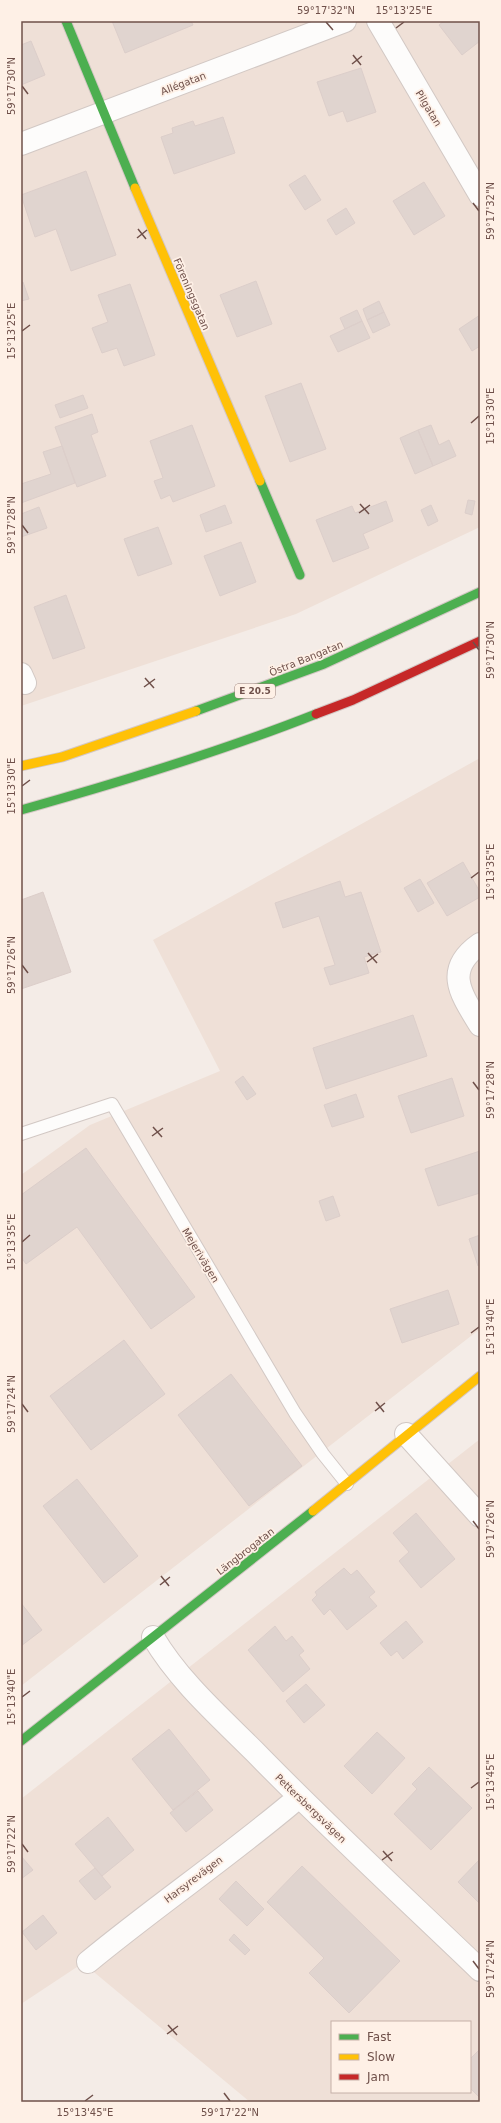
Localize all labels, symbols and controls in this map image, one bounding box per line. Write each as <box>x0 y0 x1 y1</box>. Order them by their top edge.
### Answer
text: 59°17'32"N <box>297 5 355 16</box>
text: 15°13'25"E <box>376 5 432 16</box>
text: 59°17'30"N <box>6 57 17 115</box>
street label: Allégatan <box>159 70 207 97</box>
street label: Pilgatan <box>413 88 444 128</box>
text: 59°17'32"N <box>485 182 496 240</box>
street label: Föreningsgatan <box>171 256 212 332</box>
text: 15°13'25"E <box>6 303 17 359</box>
text: 15°13'30"E <box>485 388 496 444</box>
text: 59°17'28"N <box>6 496 17 554</box>
text: 59°17'30"N <box>485 621 496 679</box>
street label: Östra Bangatan <box>267 638 345 678</box>
road number: E 20.5 <box>235 684 275 698</box>
text: 15°13'30"E <box>6 758 17 814</box>
text: 15°13'35"E <box>485 844 496 900</box>
text: 59°17'26"N <box>6 936 17 994</box>
text: 59°17'28"N <box>485 1061 496 1119</box>
text: 15°13'35"E <box>6 1214 17 1270</box>
street label: Mejerivägen <box>180 1226 221 1284</box>
text: 15°13'40"E <box>485 1299 496 1355</box>
text: 59°17'24"N <box>6 1375 17 1433</box>
text: 59°17'26"N <box>485 1500 496 1558</box>
street label: Längbrogatan <box>214 1526 276 1577</box>
text: 15°13'40"E <box>6 1669 17 1725</box>
text: 15°13'45"E <box>485 1754 496 1810</box>
street label: Pettersbergsvägen <box>273 1772 348 1845</box>
text: 59°17'22"N <box>6 1815 17 1873</box>
street label: Harsyrevägen <box>162 1854 224 1905</box>
text: 59°17'24"N <box>485 1940 496 1998</box>
legend <box>331 2021 471 2093</box>
text: Fast <box>367 2030 391 2044</box>
text: Slow <box>367 2050 395 2064</box>
text: Jam <box>366 2070 390 2084</box>
text: 15°13'45"E <box>57 2107 113 2118</box>
text: 59°17'22"N <box>201 2107 259 2118</box>

